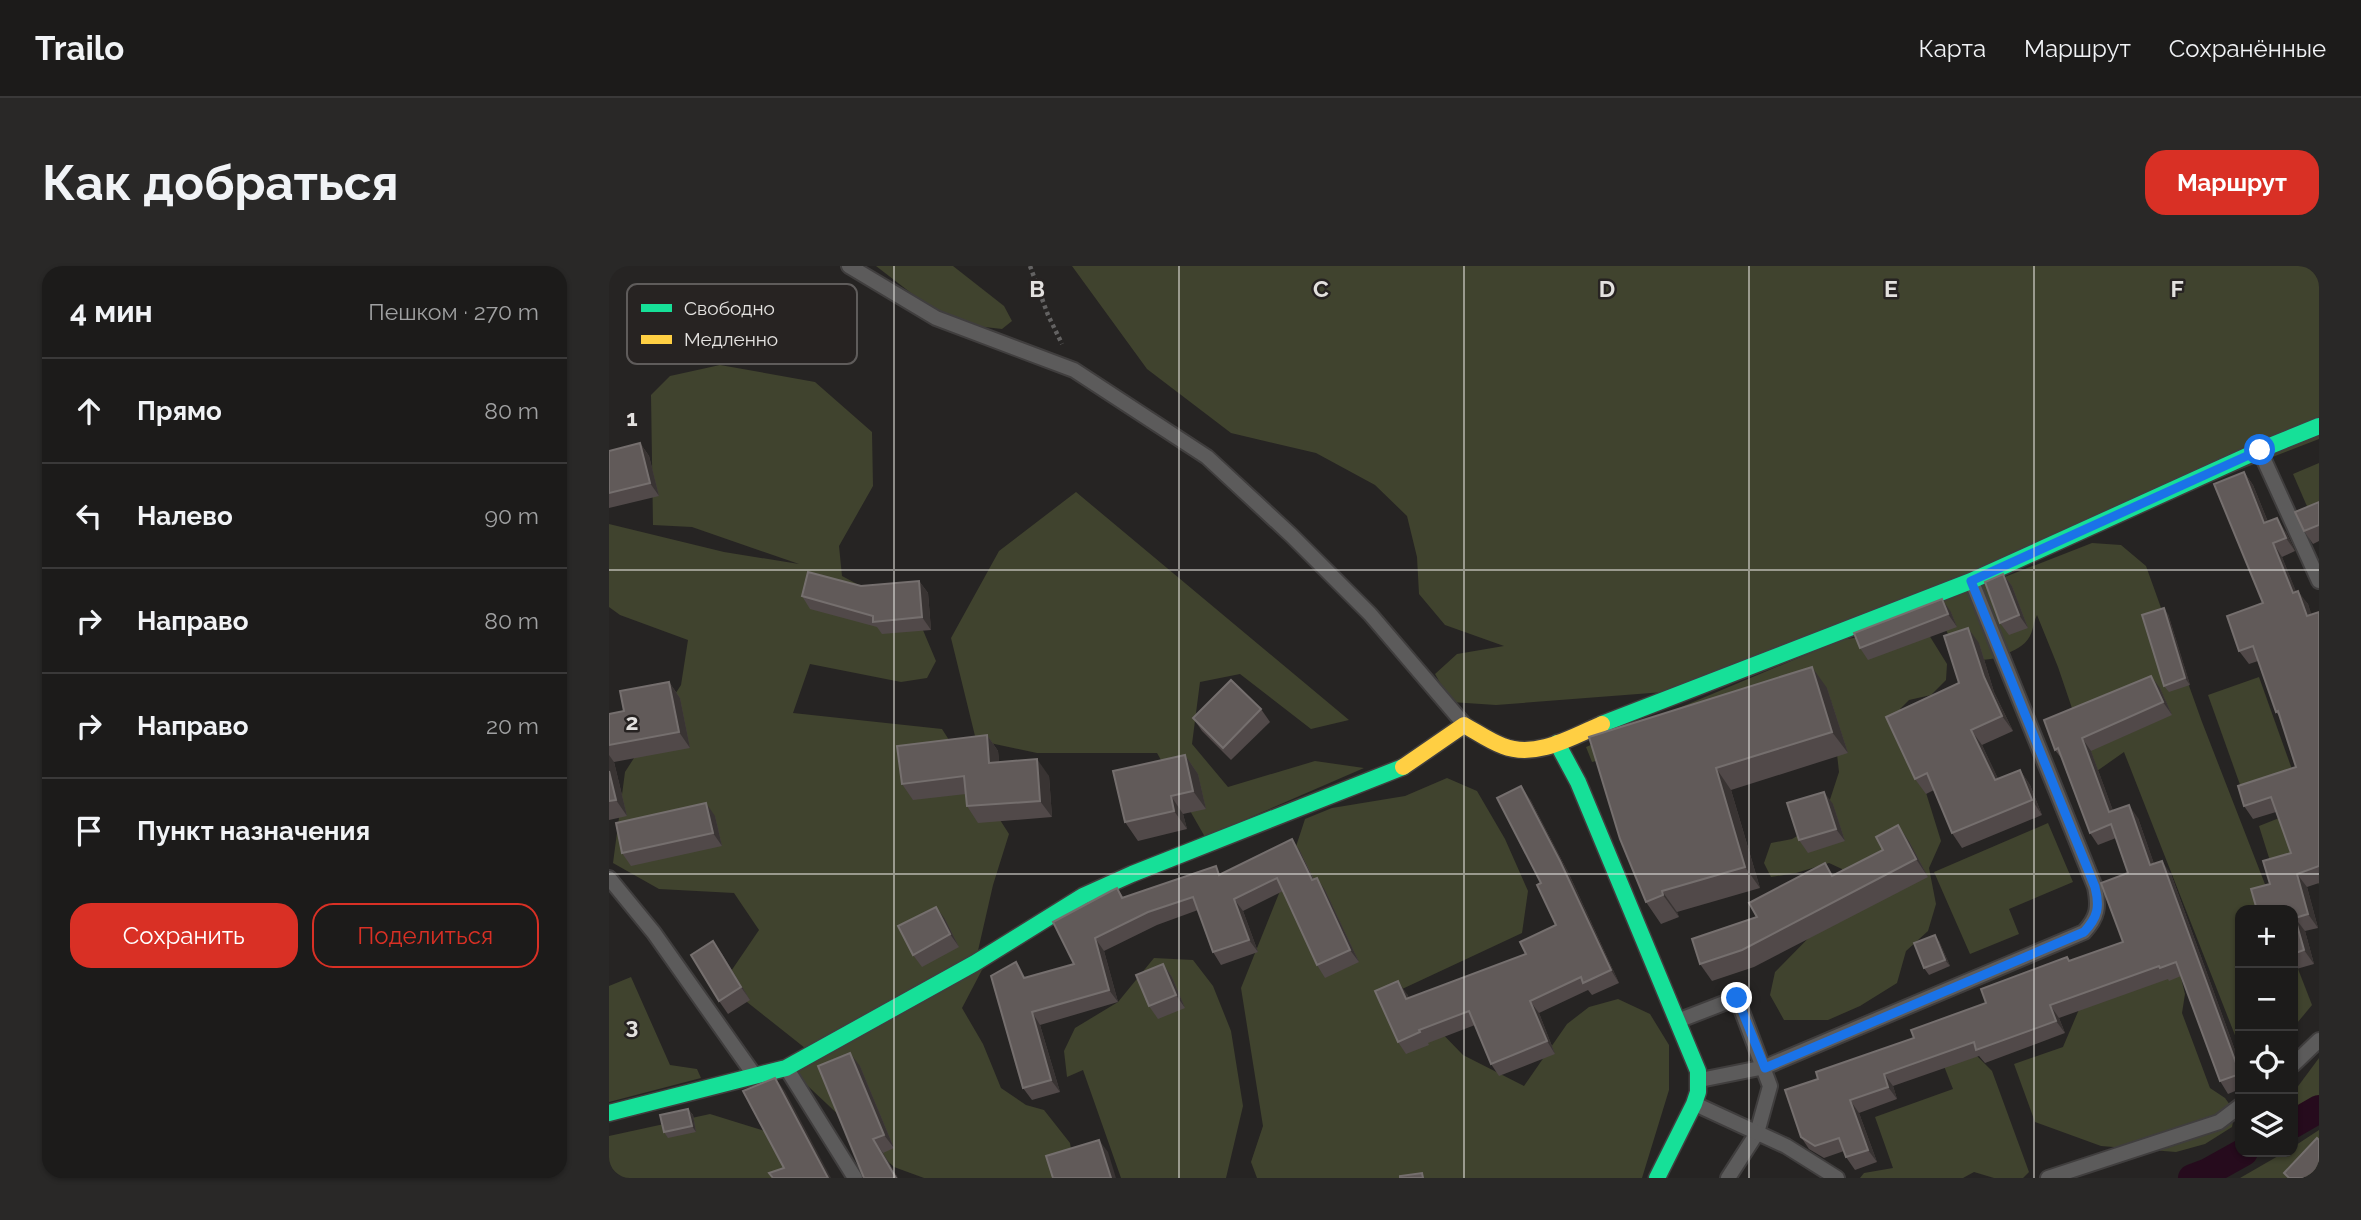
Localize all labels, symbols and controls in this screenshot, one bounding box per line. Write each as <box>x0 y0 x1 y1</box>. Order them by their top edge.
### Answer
text: Trailo <box>35 29 124 68</box>
text: Карта <box>1918 34 1986 63</box>
text: Маршрут <box>2024 34 2131 63</box>
text: Сохранённые <box>2169 34 2326 63</box>
button: Маршрут <box>2145 150 2319 215</box>
text: Как добраться <box>42 154 399 211</box>
text: B <box>1029 275 1045 302</box>
text: C <box>1313 275 1329 302</box>
text: D <box>1599 275 1615 302</box>
text: E <box>1884 275 1898 302</box>
text: F <box>2170 275 2184 302</box>
legend <box>627 284 857 364</box>
text: 4 мин <box>70 294 153 329</box>
text: Свободно <box>684 297 775 319</box>
text: Пешком · 270 m <box>368 298 539 325</box>
text: Медленно <box>684 328 778 350</box>
icon: ahead <box>70 392 108 430</box>
text: Прямо <box>137 396 222 426</box>
text: 80 m <box>484 397 539 424</box>
text: 1 <box>626 404 638 431</box>
route start <box>2244 434 2275 465</box>
icon: left <box>70 497 108 535</box>
text: Налево <box>137 501 233 531</box>
text: 90 m <box>484 502 539 529</box>
icon: right <box>70 602 108 640</box>
text: Направо <box>137 606 248 636</box>
text: 80 m <box>484 607 539 634</box>
icon: right <box>70 707 108 745</box>
text: 2 <box>626 708 638 735</box>
text: Направо <box>137 711 248 741</box>
text: 20 m <box>486 712 539 739</box>
icon: arrive <box>70 812 108 850</box>
text: Пункт назначения <box>137 816 370 846</box>
button: Сохранить <box>70 903 298 968</box>
button: Поделиться <box>312 903 539 968</box>
map controls <box>2235 905 2298 1157</box>
button: + <box>2235 905 2298 968</box>
button: − <box>2235 968 2298 1031</box>
route end <box>1721 982 1752 1013</box>
text: 3 <box>626 1012 638 1039</box>
button: locate <box>2235 1031 2298 1094</box>
button: layers <box>2235 1094 2298 1157</box>

